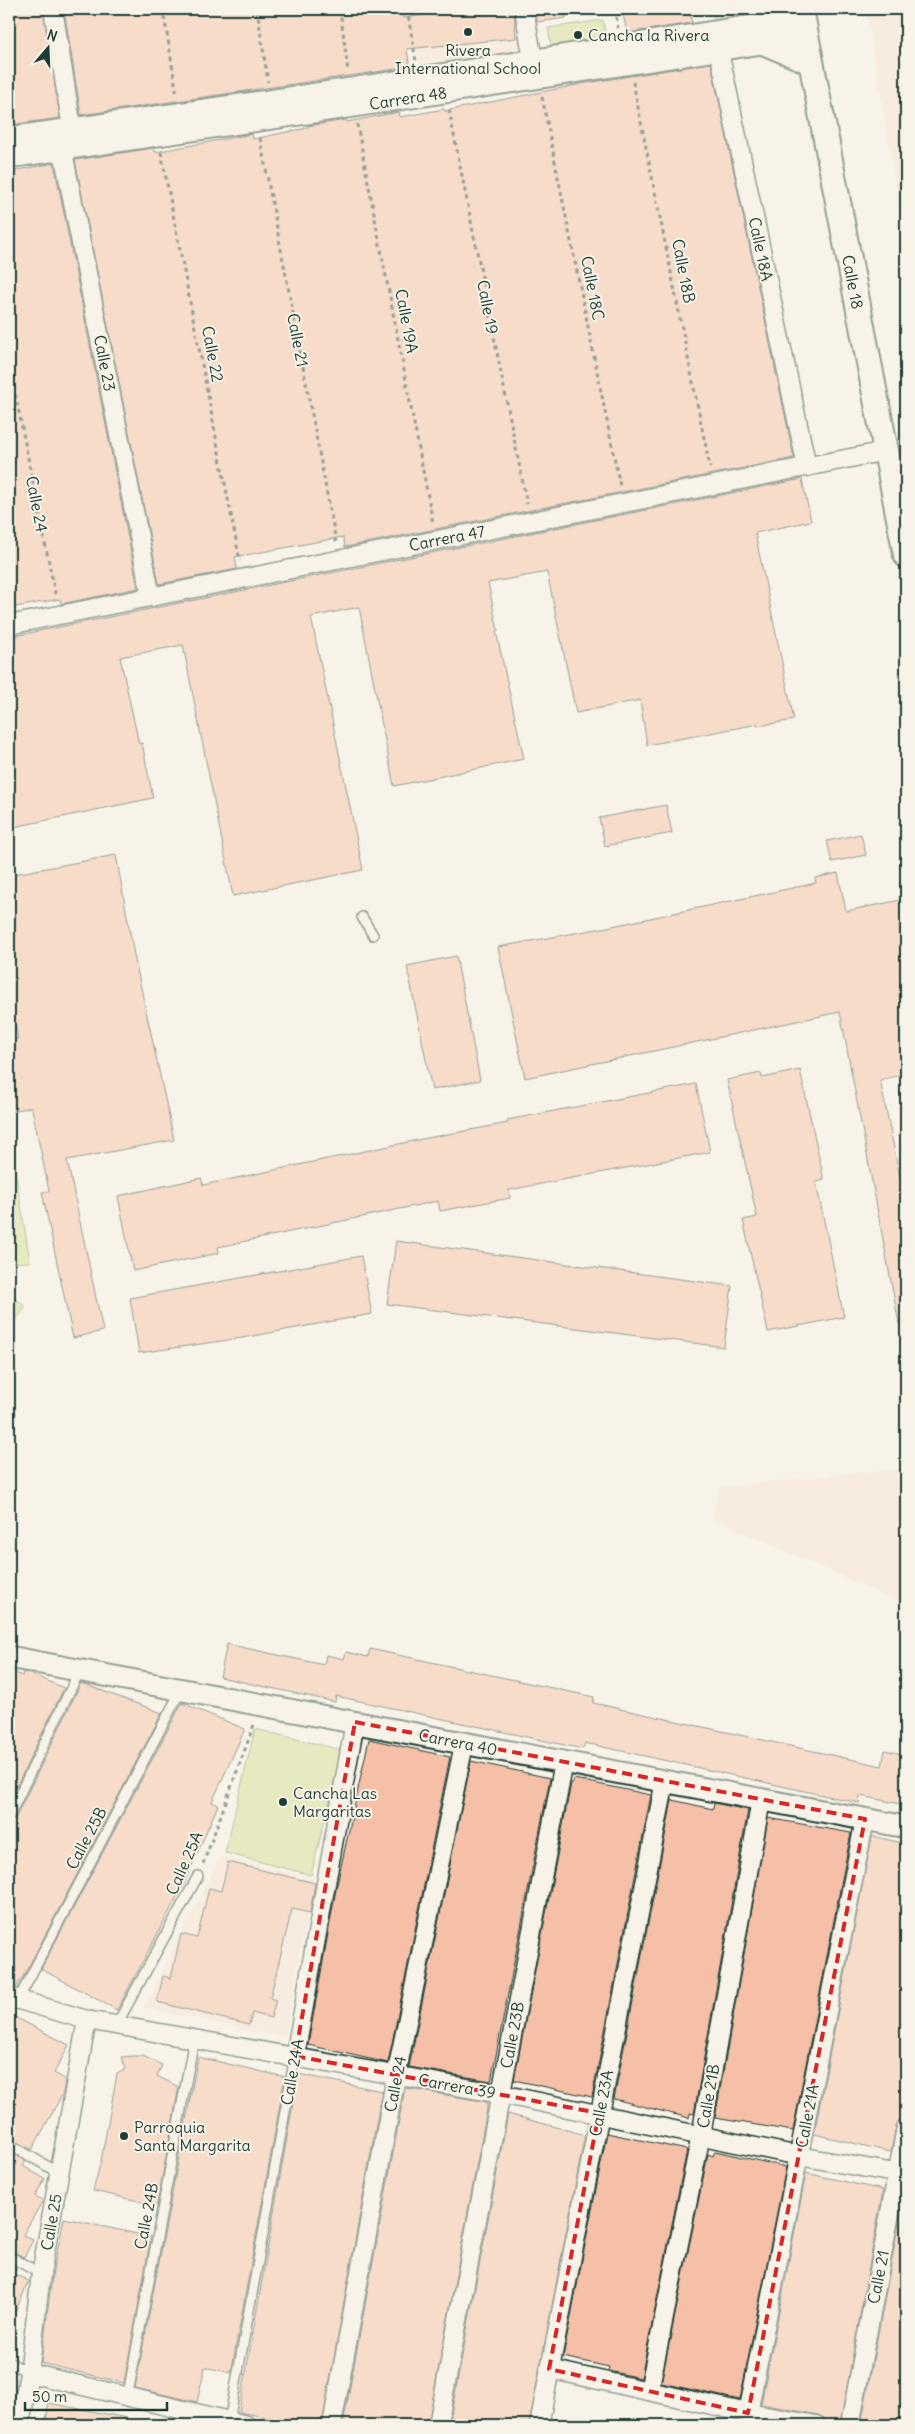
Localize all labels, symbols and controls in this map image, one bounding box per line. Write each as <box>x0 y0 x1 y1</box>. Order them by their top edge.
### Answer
north arrow <box>22 22 72 72</box>
place label: Cancha la Rivera <box>588 25 709 45</box>
text: N <box>45 26 60 46</box>
marker: Rivera International School <box>462 26 474 38</box>
marker: Cancha la Rivera <box>572 29 584 41</box>
place label: Rivera International School <box>395 40 541 78</box>
street label: Carrera 48 <box>368 82 448 114</box>
street label: Calle 18A <box>744 215 778 283</box>
street label: Calle 18B <box>668 237 700 305</box>
street label: Calle 18 <box>838 253 868 311</box>
street label: Calle 18C <box>577 254 609 322</box>
street label: Calle 19 <box>473 278 503 336</box>
street label: Calle 19A <box>391 287 423 355</box>
street label: Calle 21 <box>283 311 313 369</box>
street label: Calle 22 <box>198 324 228 384</box>
street label: Calle 23 <box>90 333 120 393</box>
street label: Calle 24 <box>22 474 52 534</box>
street label: Carrera 47 <box>407 521 487 555</box>
street label: Carrera 40 <box>417 1725 499 1759</box>
place label: Cancha Las Margaritas <box>293 1783 377 1821</box>
marker: Cancha Las Margaritas <box>277 1796 289 1808</box>
street label: Calle 25B <box>61 1803 111 1873</box>
street label: Calle 25A <box>161 1828 207 1898</box>
street label: Calle 23B <box>496 2000 528 2070</box>
street label: Calle 24A <box>276 2037 308 2107</box>
street label: Calle 24 <box>380 2054 410 2114</box>
street label: Calle 21B <box>693 2062 723 2130</box>
street label: Calle 23A <box>585 2068 617 2138</box>
street label: Carrera 39 <box>417 2069 497 2103</box>
street label: Calle 21A <box>791 2082 823 2150</box>
place label: Parroquia Santa Margarita <box>134 2117 251 2155</box>
marker: Parroquia Santa Margarita <box>118 2130 130 2142</box>
street label: Calle 24B <box>130 2181 162 2251</box>
street label: Calle 25 <box>36 2192 66 2252</box>
street label: Calle 21 <box>863 2248 893 2306</box>
scale bar <box>25 2379 168 2411</box>
text: 50 m <box>32 2387 67 2406</box>

